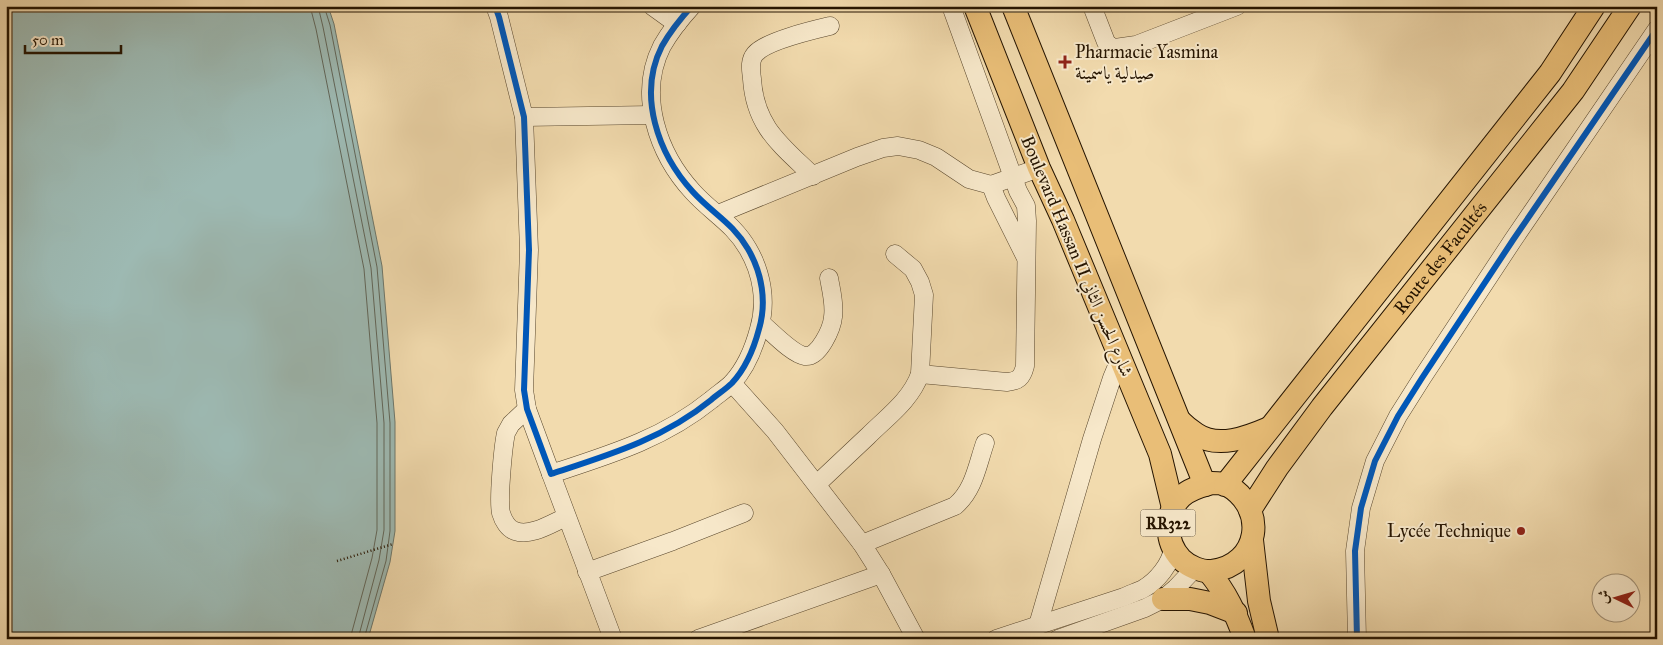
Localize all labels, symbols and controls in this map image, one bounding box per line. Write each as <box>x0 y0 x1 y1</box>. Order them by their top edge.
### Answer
scale bar <box>25 22 121 54</box>
text: 50 m <box>32 31 64 49</box>
place label: Pharmacie Yasmina صيدلية ياسمينة <box>1075 41 1219 84</box>
marker: Pharmacie Yasmina صيدلية ياسمينة <box>1059 56 1071 68</box>
street label: Boulevard Hassan II شارع الحسن الثاني <box>1012 132 1138 381</box>
street label: Route des Facultés <box>1389 197 1492 319</box>
road number: RR322 <box>1140 509 1196 536</box>
place label: Lycée Technique <box>1387 520 1511 543</box>
marker: Lycée Technique <box>1515 525 1527 537</box>
north arrow <box>1590 572 1640 622</box>
text: ش <box>1594 589 1613 605</box>

